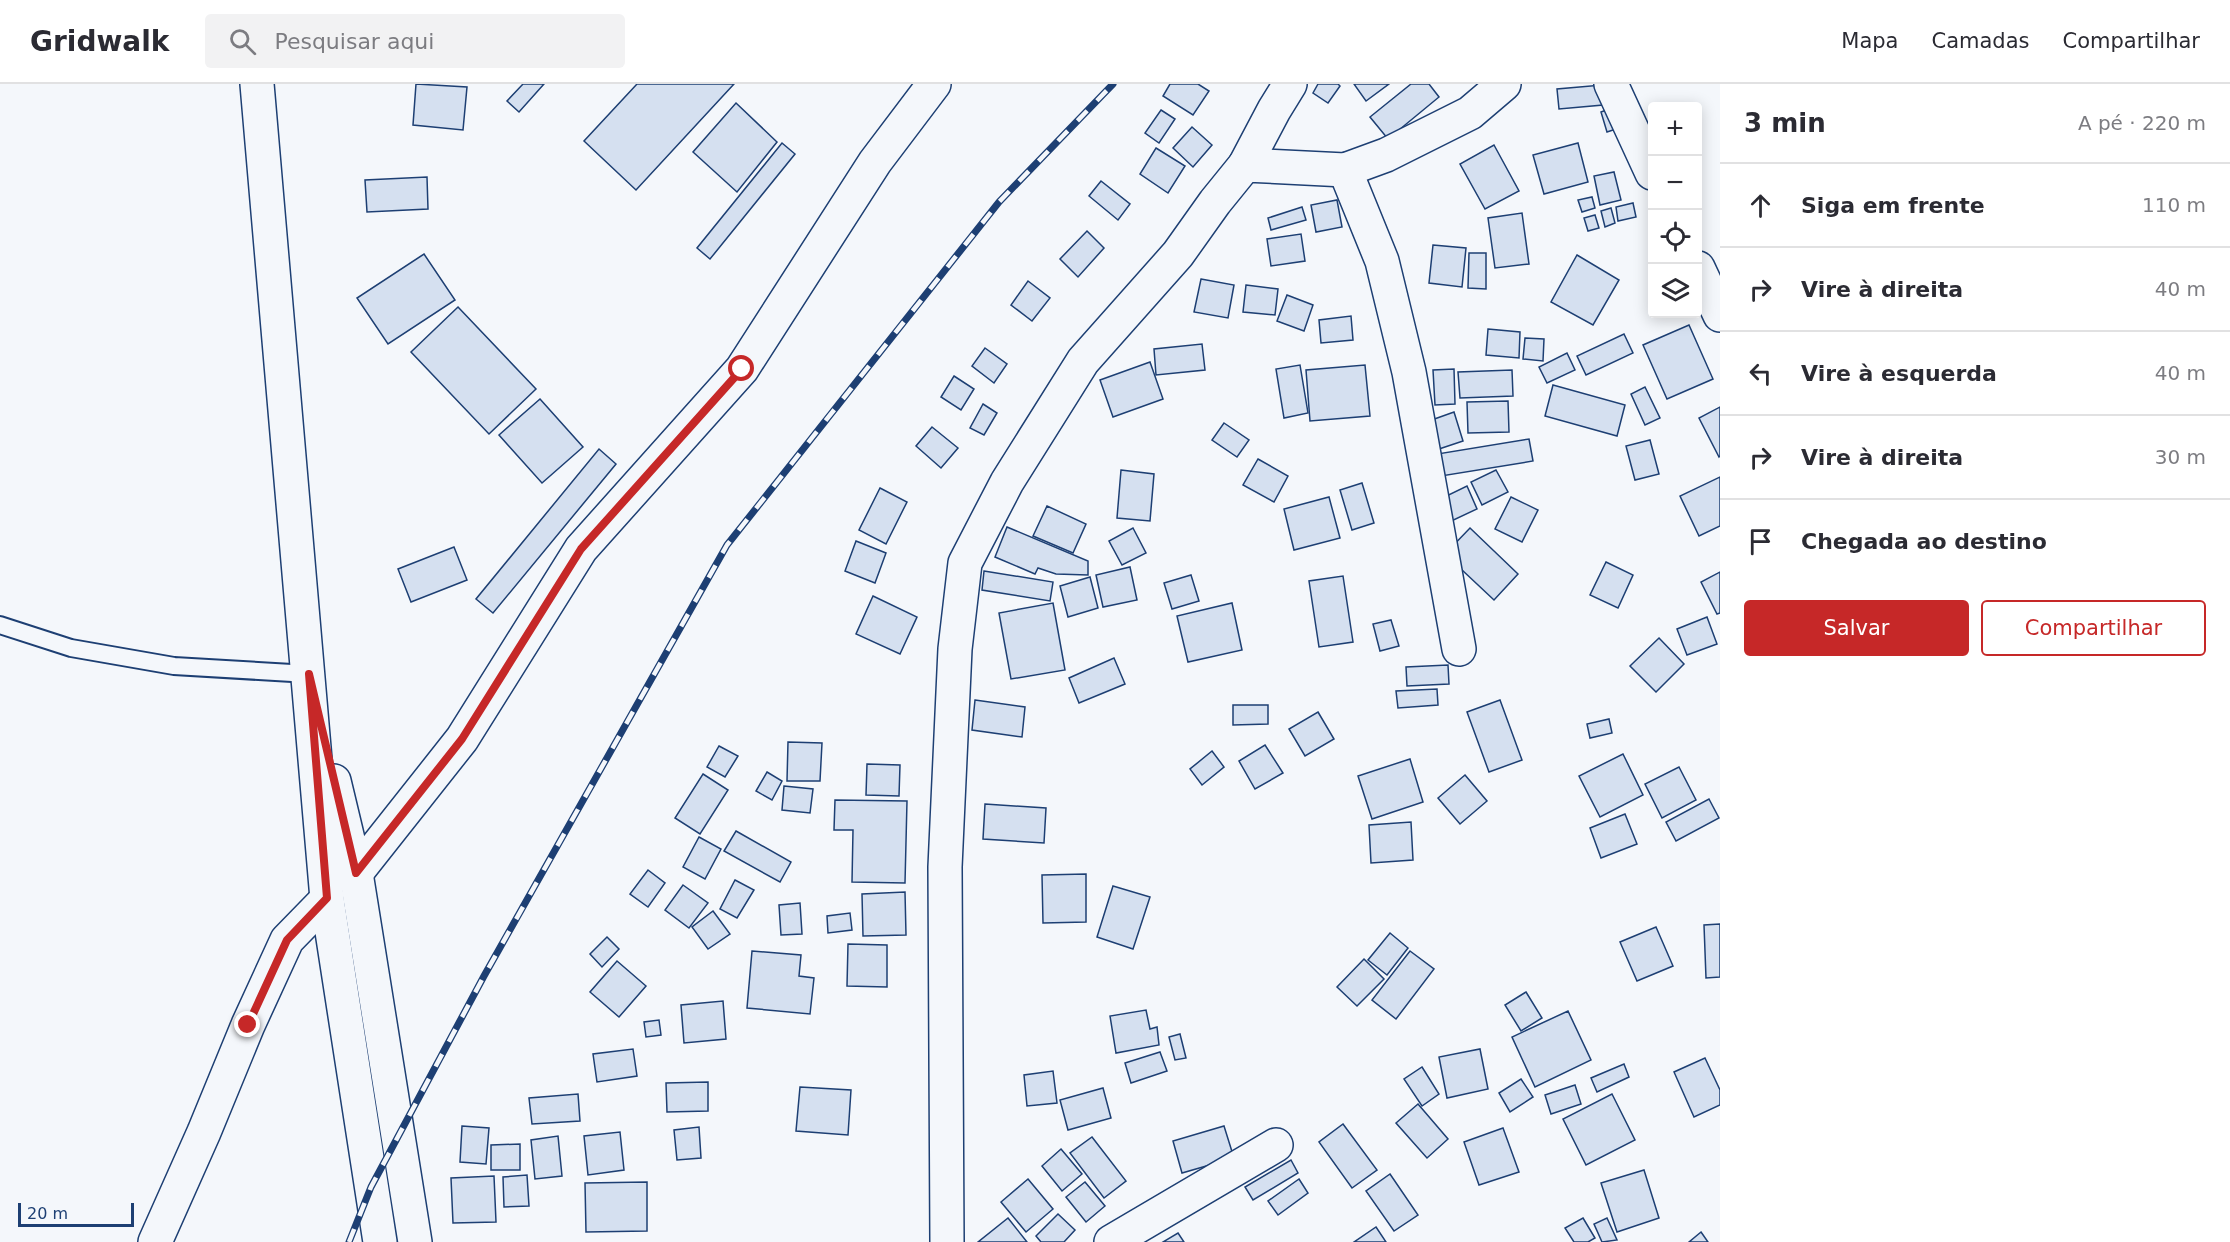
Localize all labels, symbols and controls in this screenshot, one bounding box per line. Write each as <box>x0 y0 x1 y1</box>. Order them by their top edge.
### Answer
search box <box>205 14 625 68</box>
text: Gridwalk <box>30 25 169 58</box>
icon: search <box>226 25 259 58</box>
text: Pesquisar aqui <box>274 29 434 54</box>
text: Mapa <box>1841 29 1898 53</box>
text: Camadas <box>1931 29 2029 53</box>
text: Compartilhar <box>2062 29 2200 53</box>
map controls <box>1648 102 1702 318</box>
button: + <box>1648 102 1702 156</box>
text: 3 min <box>1744 108 1826 138</box>
text: A pé · 220 m <box>2078 111 2206 135</box>
button: − <box>1648 156 1702 210</box>
icon: ahead <box>1744 189 1777 222</box>
text: Siga em frente <box>1801 193 1985 218</box>
text: 110 m <box>2142 193 2206 217</box>
button: locate <box>1648 210 1702 264</box>
button: layers <box>1648 264 1702 318</box>
icon: right <box>1744 273 1777 306</box>
text: Vire à direita <box>1801 277 1963 302</box>
text: 40 m <box>2155 277 2206 301</box>
route start <box>728 355 754 381</box>
icon: left <box>1744 357 1777 390</box>
text: Vire à esquerda <box>1801 361 1997 386</box>
text: 40 m <box>2155 361 2206 385</box>
icon: right <box>1744 441 1777 474</box>
text: Vire à direita <box>1801 445 1963 470</box>
text: 30 m <box>2155 445 2206 469</box>
icon: arrive <box>1744 525 1777 558</box>
text: Chegada ao destino <box>1801 529 2047 554</box>
button: Salvar <box>1744 600 1969 656</box>
button: Compartilhar <box>1981 600 2206 656</box>
route end <box>234 1011 260 1037</box>
scale bar <box>18 1200 134 1228</box>
text: 20 m <box>27 1204 68 1223</box>

